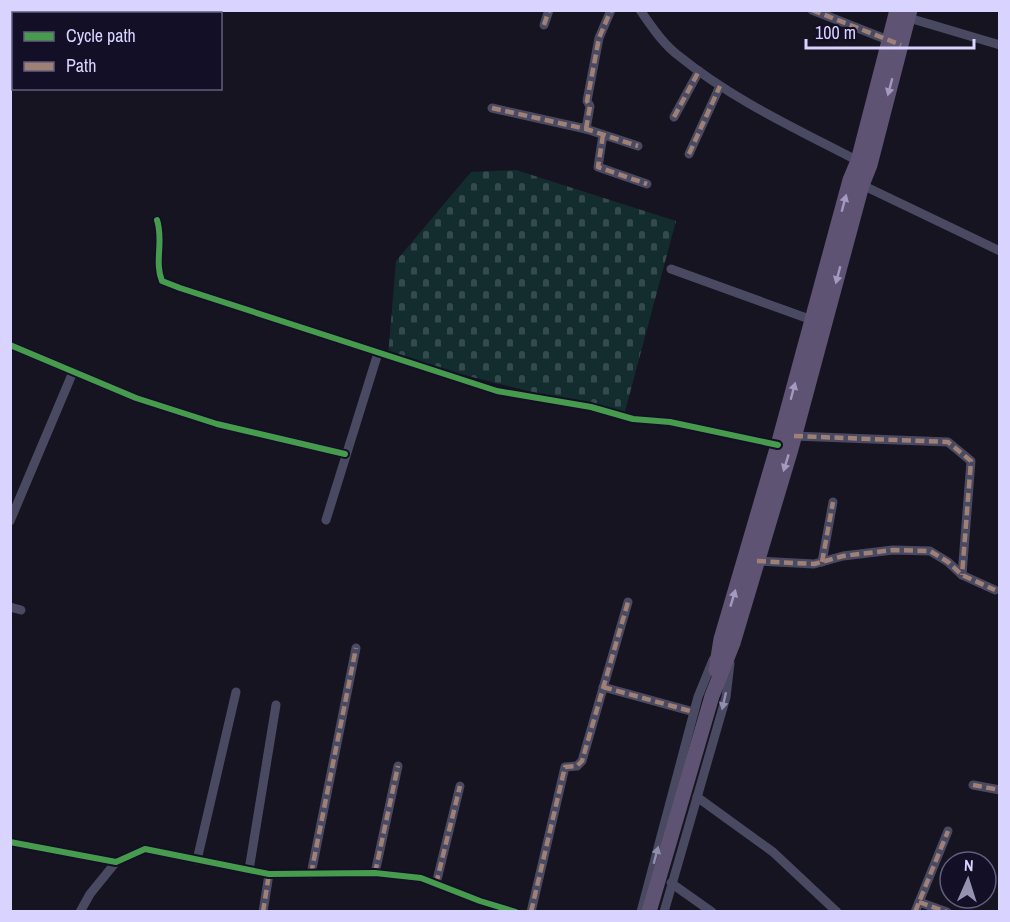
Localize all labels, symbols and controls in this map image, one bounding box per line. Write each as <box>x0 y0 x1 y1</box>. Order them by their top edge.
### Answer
legend <box>12 12 222 90</box>
scale bar <box>806 12 974 50</box>
text: 100 m <box>815 20 856 45</box>
text: Cycle path <box>66 23 136 48</box>
text: Path <box>66 53 96 78</box>
one-way arrow <box>885 78 895 97</box>
one-way arrow <box>840 194 849 212</box>
one-way arrow <box>832 266 842 284</box>
one-way arrow <box>789 382 798 400</box>
one-way arrow <box>781 454 790 472</box>
one-way arrow <box>729 589 738 607</box>
one-way arrow <box>719 691 728 710</box>
one-way arrow <box>652 846 661 864</box>
north arrow <box>938 850 998 910</box>
text: N <box>963 854 974 876</box>

